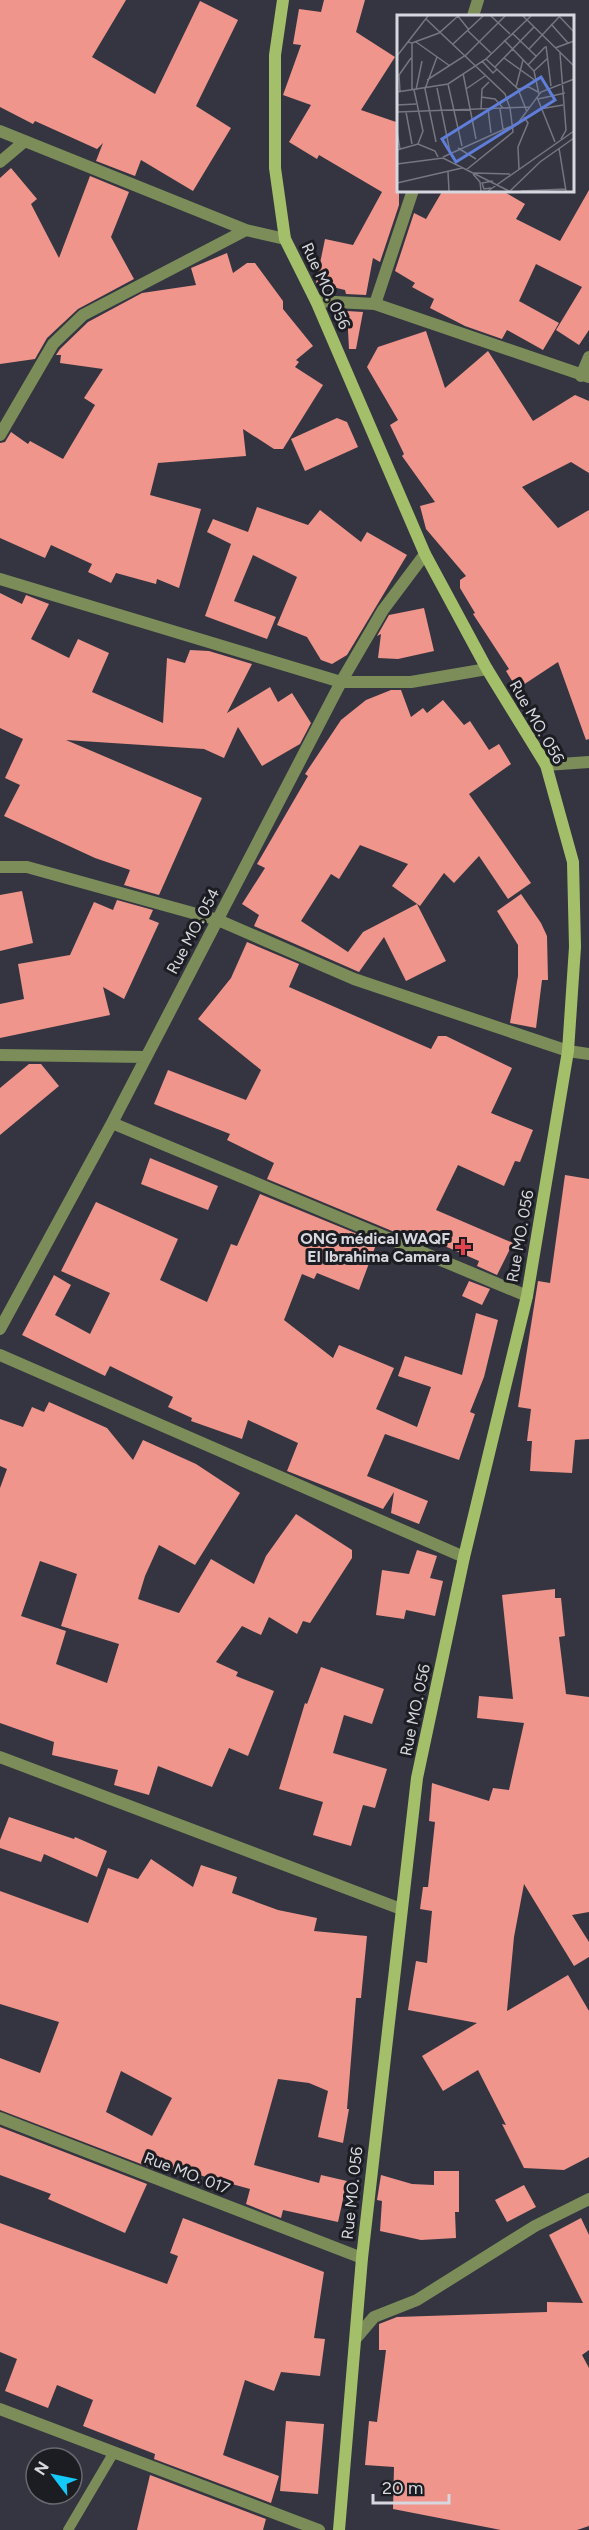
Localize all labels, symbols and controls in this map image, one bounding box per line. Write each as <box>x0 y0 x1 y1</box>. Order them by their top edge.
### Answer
inset map <box>397 15 574 192</box>
street label: Rue MO. 056 <box>298 240 354 332</box>
street label: Rue MO. 056 <box>505 677 569 767</box>
street label: Rue MO. 054 <box>162 885 224 977</box>
street label: Rue MO. 056 <box>503 1188 537 1284</box>
place label: ONG médical WAQF El Ibrahima Camara <box>300 1229 450 1266</box>
marker: ONG médical WAQF El Ibrahima Camara <box>454 1238 472 1256</box>
street label: Rue MO. 056 <box>396 1662 434 1758</box>
street label: Rue MO. 056 <box>338 2146 366 2240</box>
street label: Rue MO. 017 <box>141 2148 233 2198</box>
north arrow <box>24 2446 84 2506</box>
text: N <box>30 2458 53 2479</box>
scale bar <box>373 2467 450 2505</box>
text: 20 m <box>382 2477 423 2499</box>

